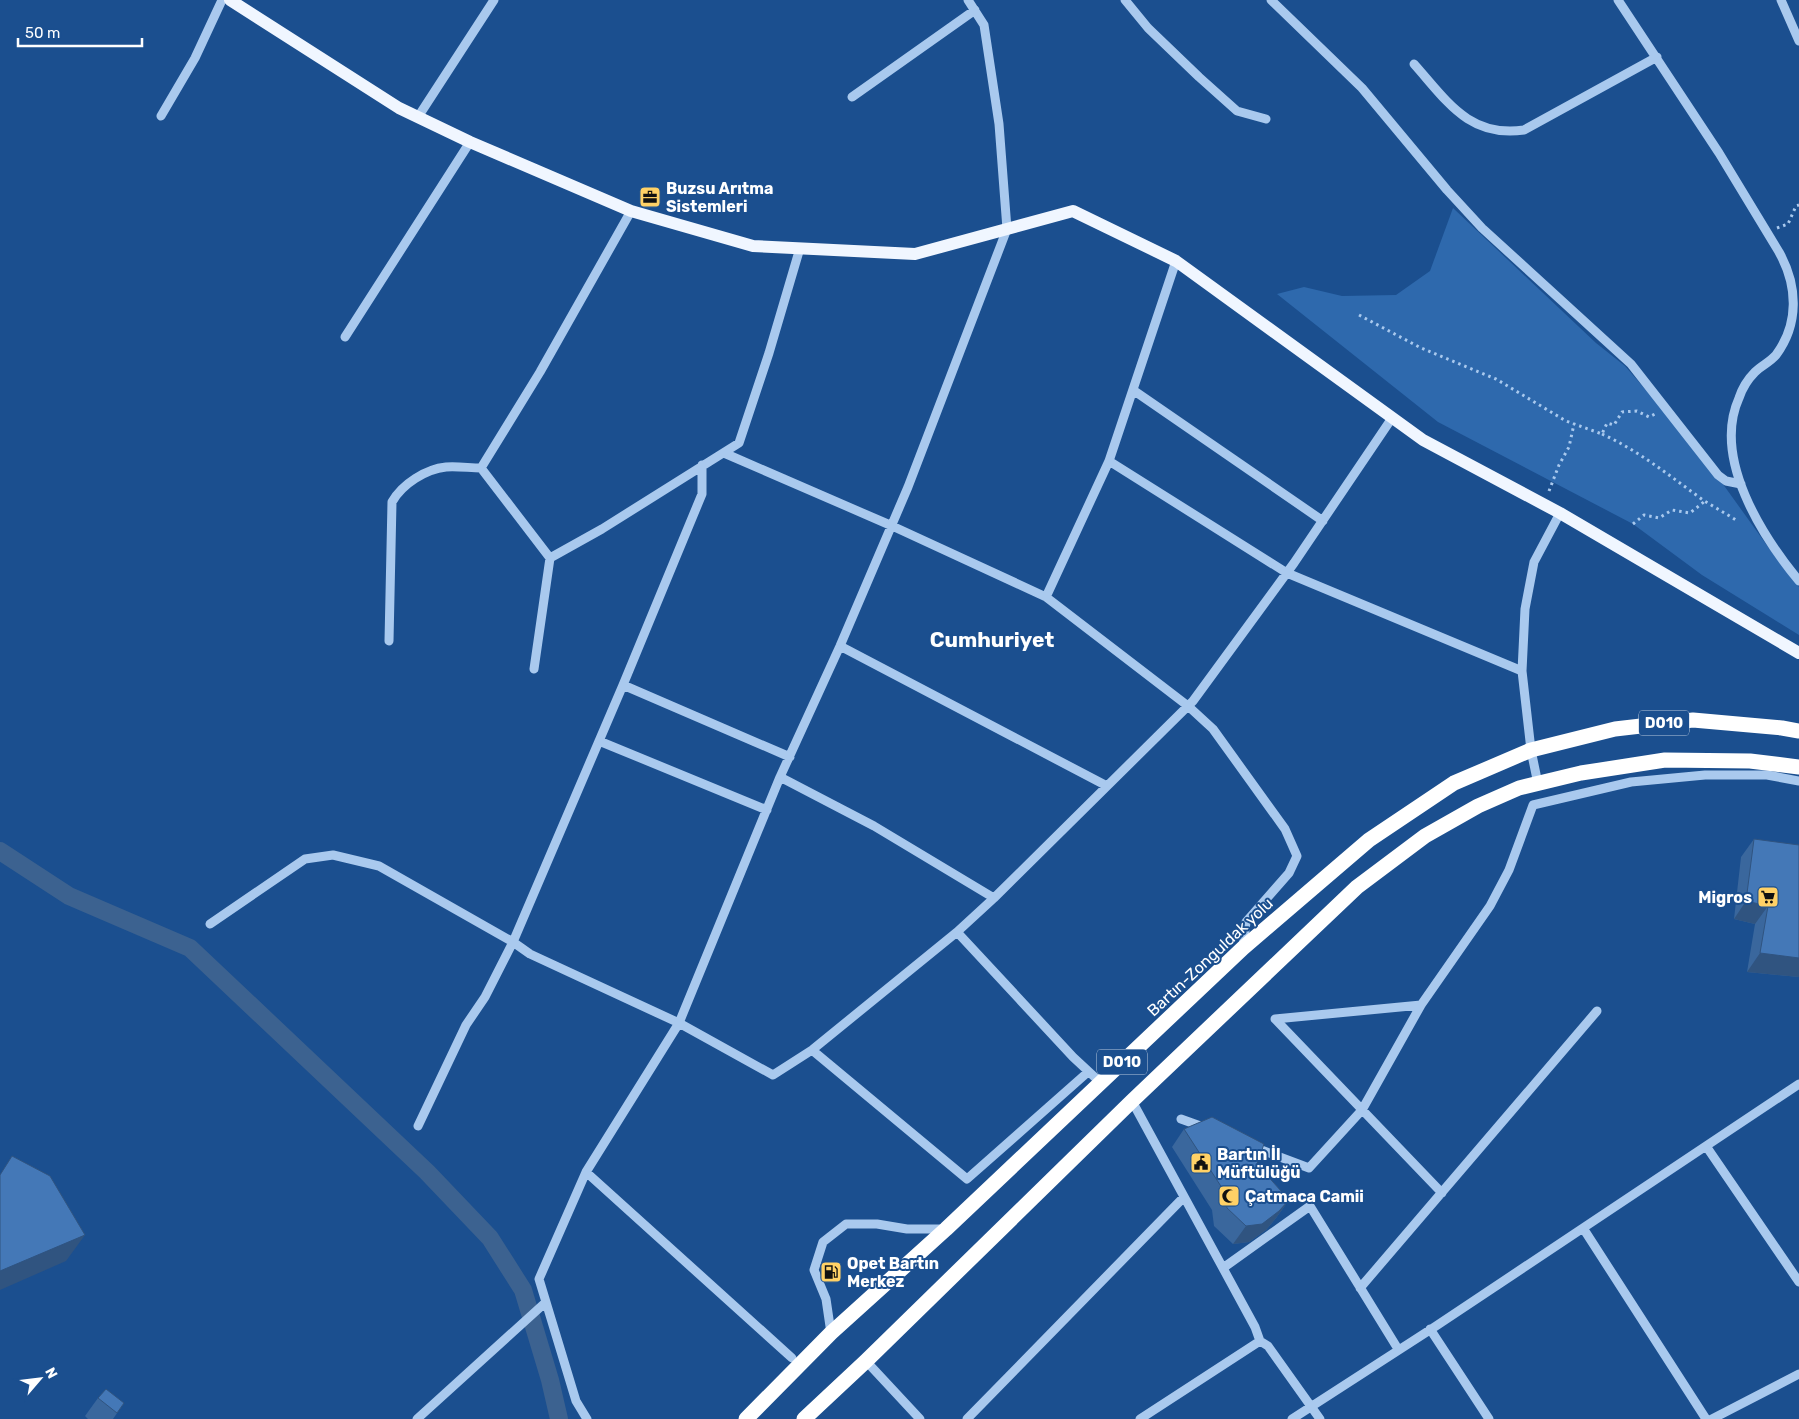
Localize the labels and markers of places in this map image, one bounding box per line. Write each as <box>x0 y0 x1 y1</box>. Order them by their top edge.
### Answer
place label: Buzsu Arıtma Sistemleri <box>666 179 773 216</box>
office icon: Buzsu Arıtma Sistemleri <box>638 185 662 209</box>
supermarket icon: Migros <box>1756 885 1780 909</box>
place label: Migros <box>1698 888 1752 907</box>
place label: Bartın İl Müftülüğü <box>1217 1145 1301 1182</box>
public building icon: Bartın İl Müftülüğü <box>1189 1151 1213 1175</box>
mosque icon: Çatmaca Camii <box>1217 1184 1241 1208</box>
place label: Çatmaca Camii <box>1245 1187 1364 1206</box>
place label: Opet Bartın Merkez <box>847 1254 939 1291</box>
fuel station icon: Opet Bartın Merkez <box>819 1260 843 1284</box>

